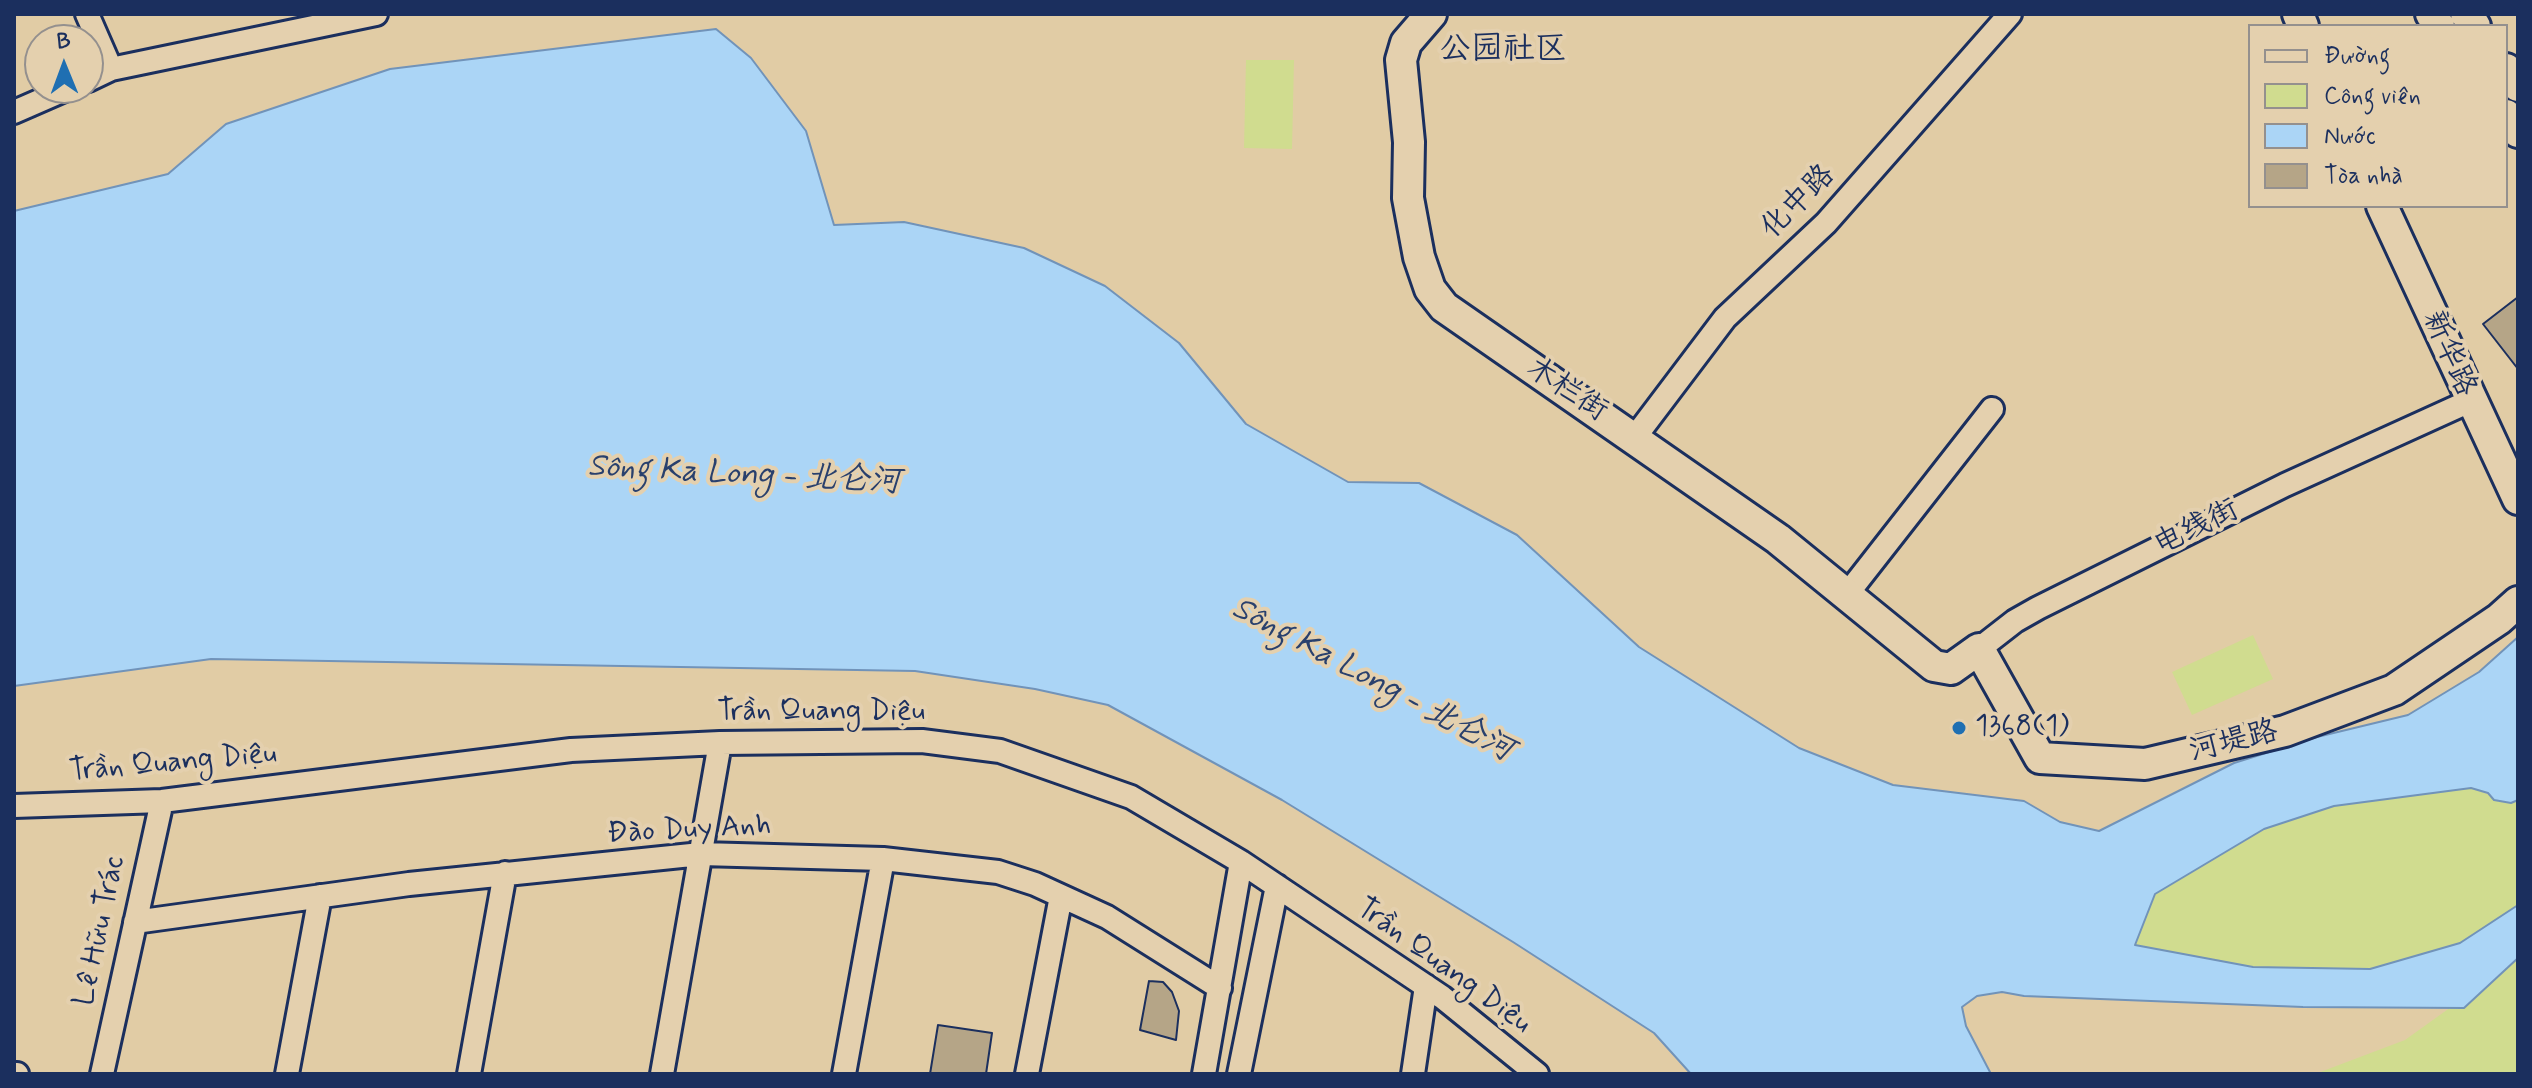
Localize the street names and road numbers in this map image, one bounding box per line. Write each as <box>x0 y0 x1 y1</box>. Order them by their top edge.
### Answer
street label: 化中路 <box>1754 158 1844 248</box>
street label: 新华路 <box>2413 306 2483 402</box>
street label: 木栏街 <box>1518 351 1614 431</box>
street label: 电线街 <box>2149 493 2245 565</box>
street label: Trần Quang Diệu <box>717 695 925 731</box>
street label: 河堤路 <box>2186 715 2282 771</box>
street label: Trần Quang Diệu <box>68 737 278 791</box>
street label: Đào Duy Anh <box>606 809 772 853</box>
street label: Lê Hữu Trác <box>68 853 134 1009</box>
street label: Trần Quang Diệu <box>1348 891 1538 1043</box>

